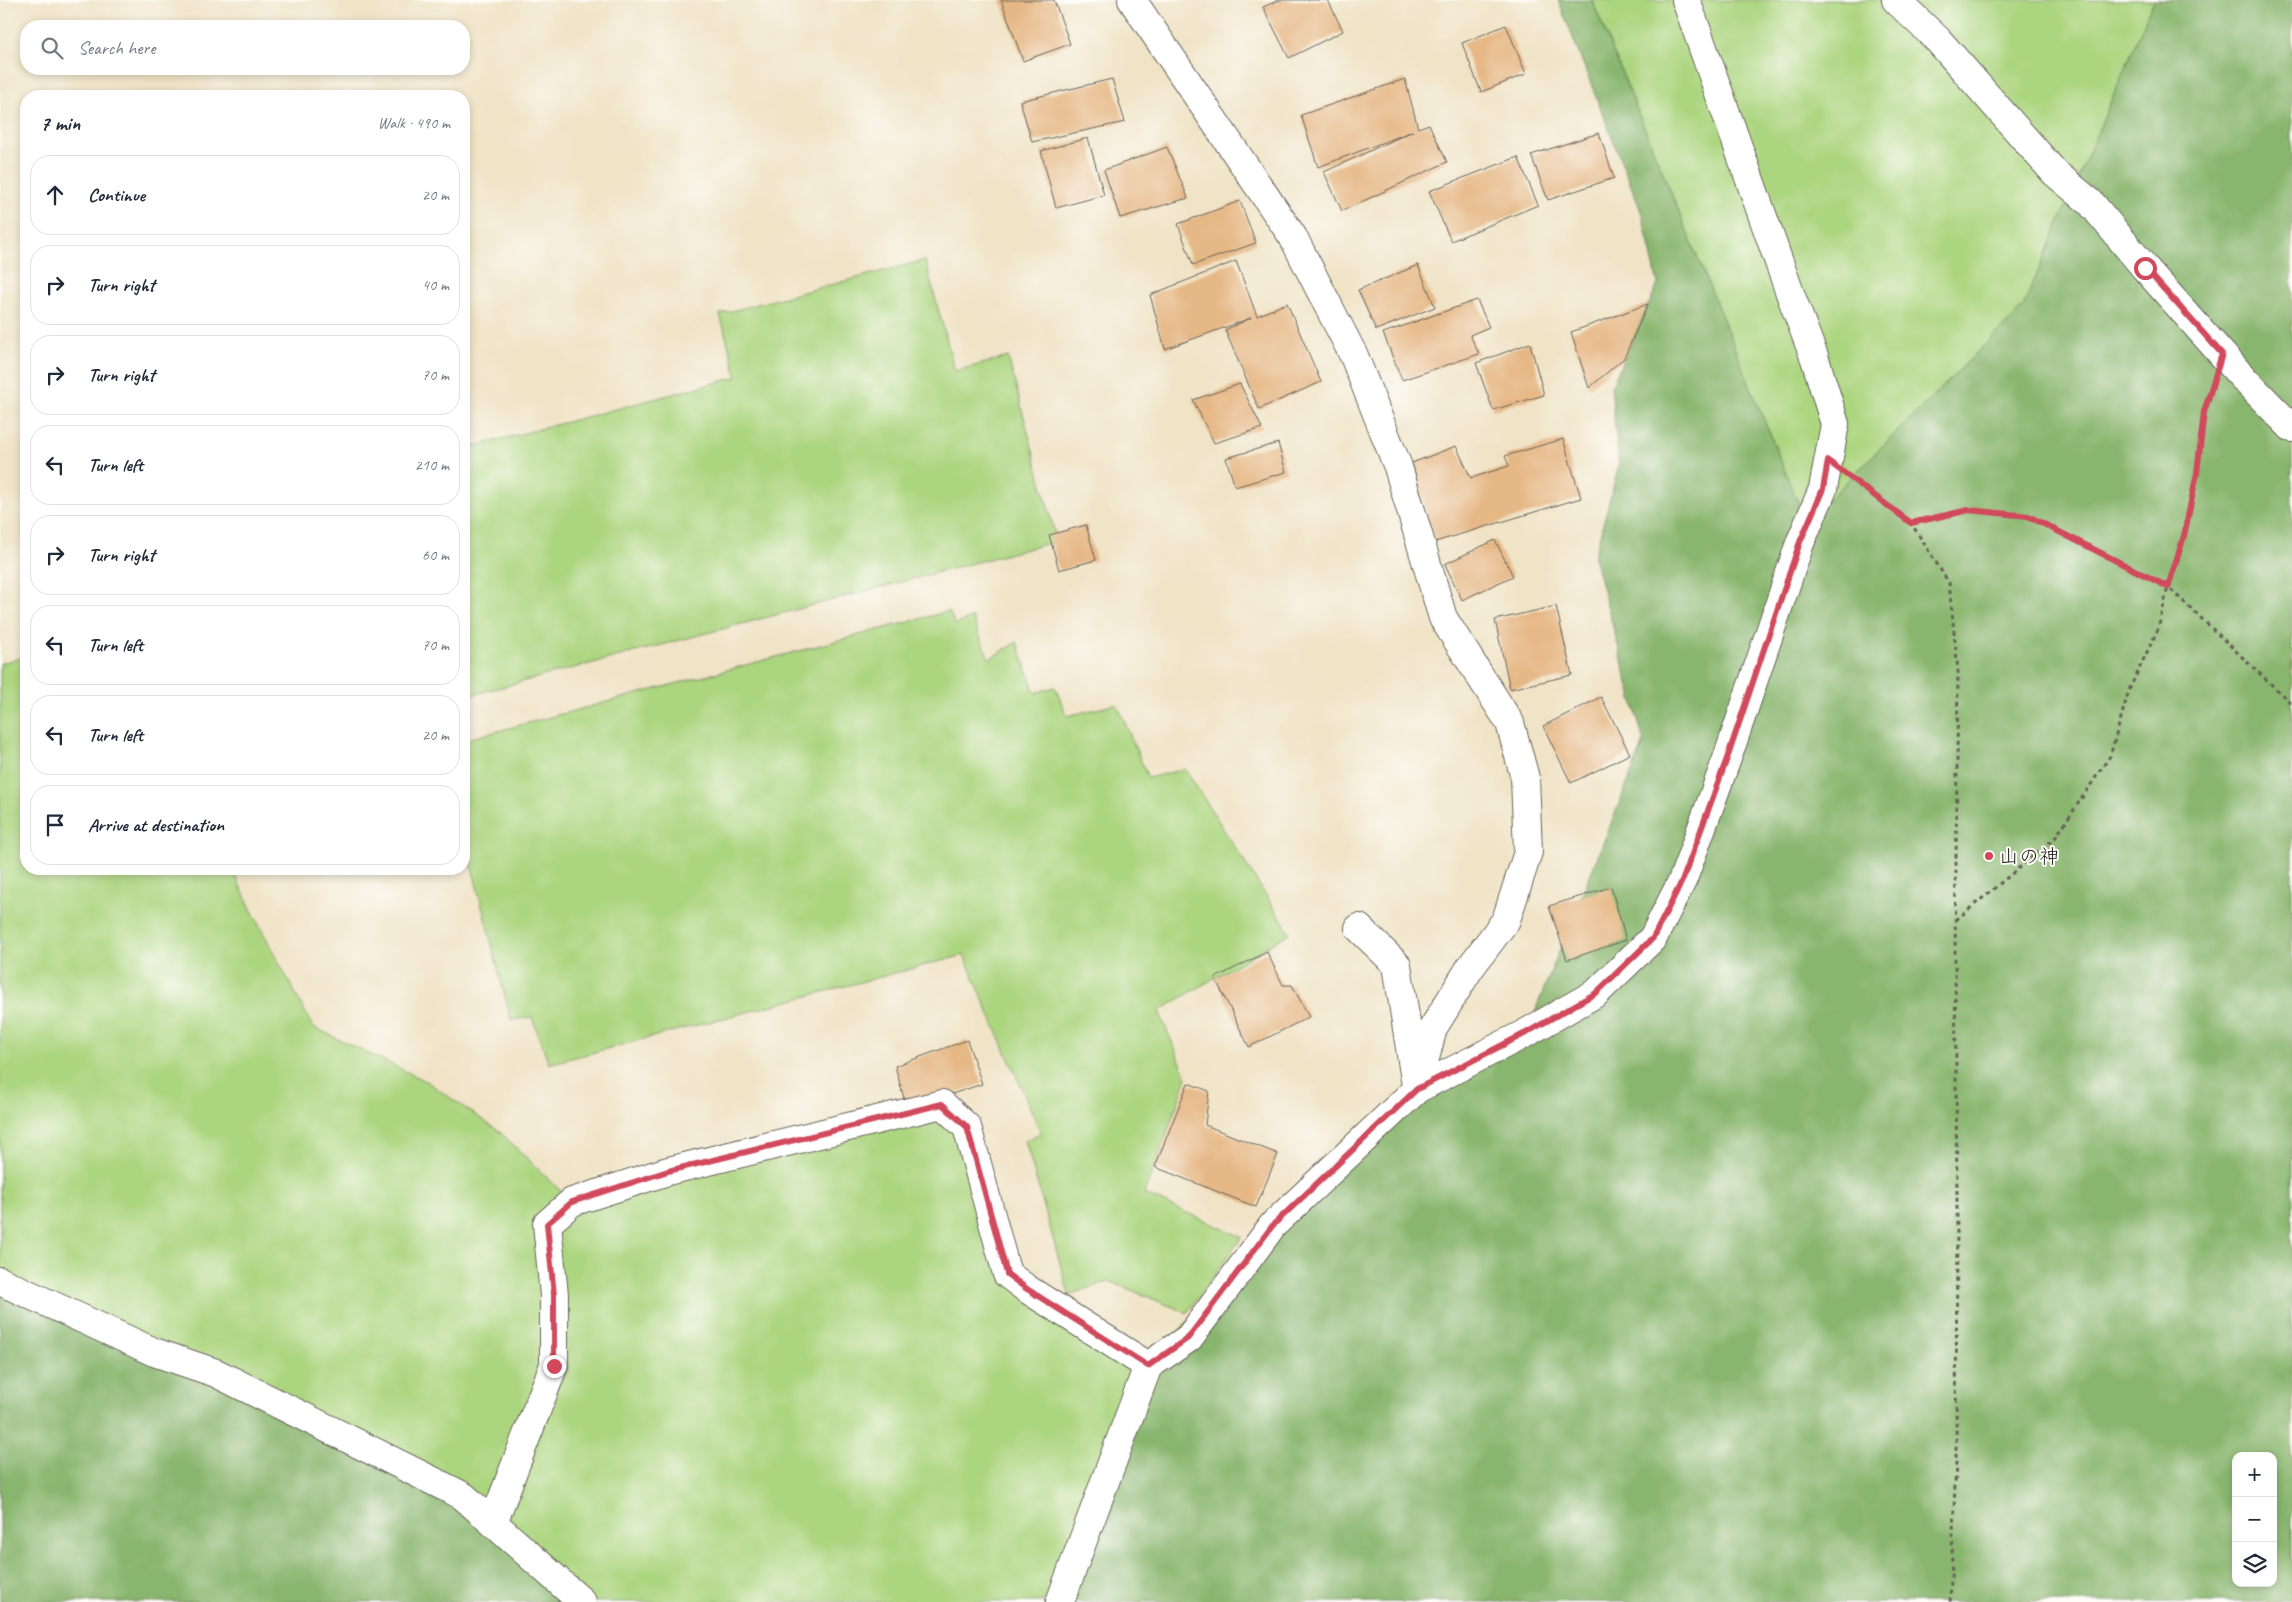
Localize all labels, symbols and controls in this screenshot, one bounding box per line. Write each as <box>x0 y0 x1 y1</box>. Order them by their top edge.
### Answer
search box <box>20 20 470 75</box>
icon: search <box>38 34 66 62</box>
text: Search here <box>78 36 155 60</box>
text: 7 min <box>40 110 80 136</box>
text: Walk · 490 m <box>378 113 450 133</box>
icon: ahead <box>41 181 69 209</box>
text: Continue <box>88 183 145 207</box>
text: 20 m <box>422 185 449 205</box>
route start <box>2134 257 2157 280</box>
icon: right <box>41 271 69 299</box>
text: Turn right <box>88 273 155 297</box>
text: 40 m <box>422 275 449 295</box>
icon: right <box>41 361 69 389</box>
text: Turn right <box>88 363 155 387</box>
text: 70 m <box>422 365 449 385</box>
icon: left <box>41 451 69 479</box>
text: Turn left <box>88 453 143 477</box>
text: 210 m <box>415 455 449 475</box>
icon: right <box>41 541 69 569</box>
text: Turn right <box>88 543 155 567</box>
text: 60 m <box>422 545 449 565</box>
icon: left <box>41 631 69 659</box>
text: Turn left <box>88 633 143 657</box>
text: 70 m <box>422 635 449 655</box>
icon: left <box>41 721 69 749</box>
text: Turn left <box>88 723 143 747</box>
text: 20 m <box>422 725 449 745</box>
icon: arrive <box>41 811 69 839</box>
text: Arrive at destination <box>88 813 224 837</box>
place label: 山の神 <box>1999 844 2059 869</box>
marker: 山の神 <box>1983 850 1995 862</box>
route end <box>543 1355 566 1378</box>
map controls <box>2232 1452 2277 1587</box>
button: + <box>2232 1452 2277 1497</box>
button: − <box>2232 1497 2277 1542</box>
button: layers <box>2232 1542 2277 1587</box>

